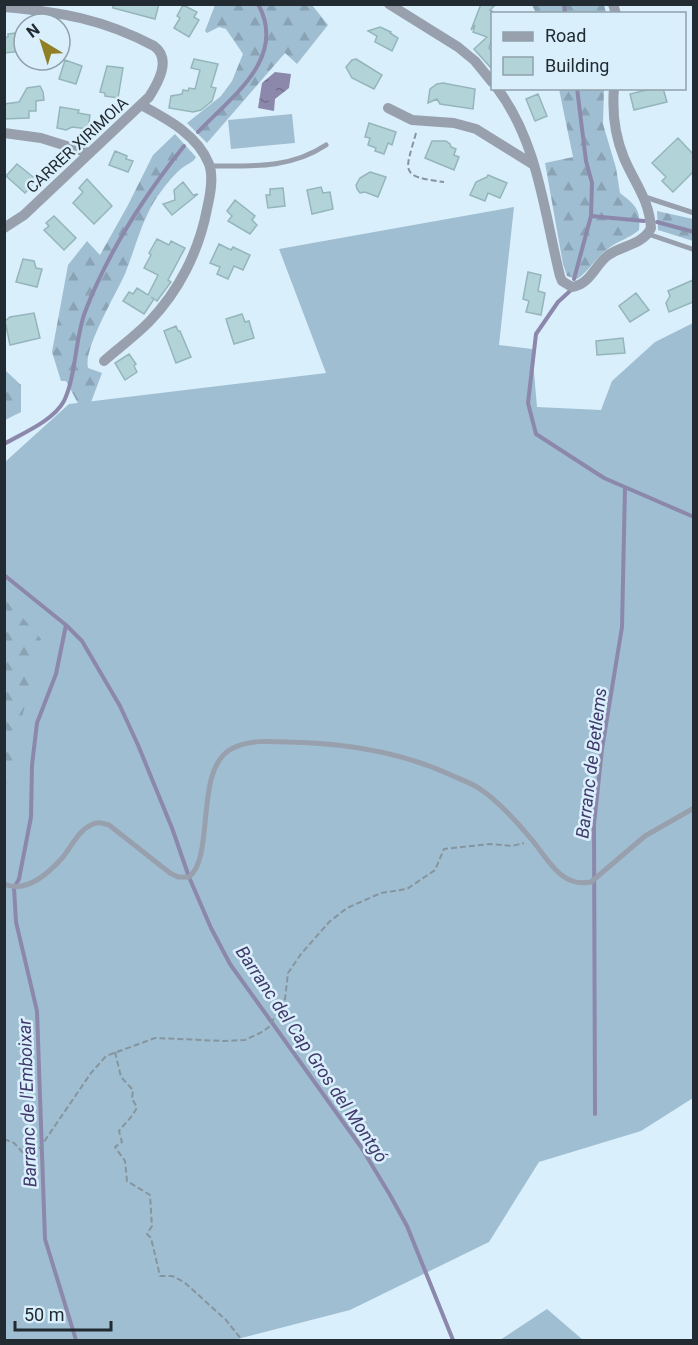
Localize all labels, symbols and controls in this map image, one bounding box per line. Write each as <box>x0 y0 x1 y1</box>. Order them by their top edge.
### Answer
north arrow <box>12 12 72 72</box>
legend <box>491 12 686 90</box>
text: N <box>23 20 43 42</box>
text: Road <box>545 25 586 46</box>
text: Building <box>545 55 609 76</box>
street label: CARRER XIRIMOIA <box>22 93 132 197</box>
water label: Barranc de Betlems <box>571 686 611 840</box>
water label: Barranc del Cap Gros del Montgó <box>232 942 392 1166</box>
water label: Barranc de l'Emboixar <box>14 1017 40 1188</box>
scale bar <box>15 1294 111 1332</box>
text: 50 m <box>24 1304 64 1325</box>

